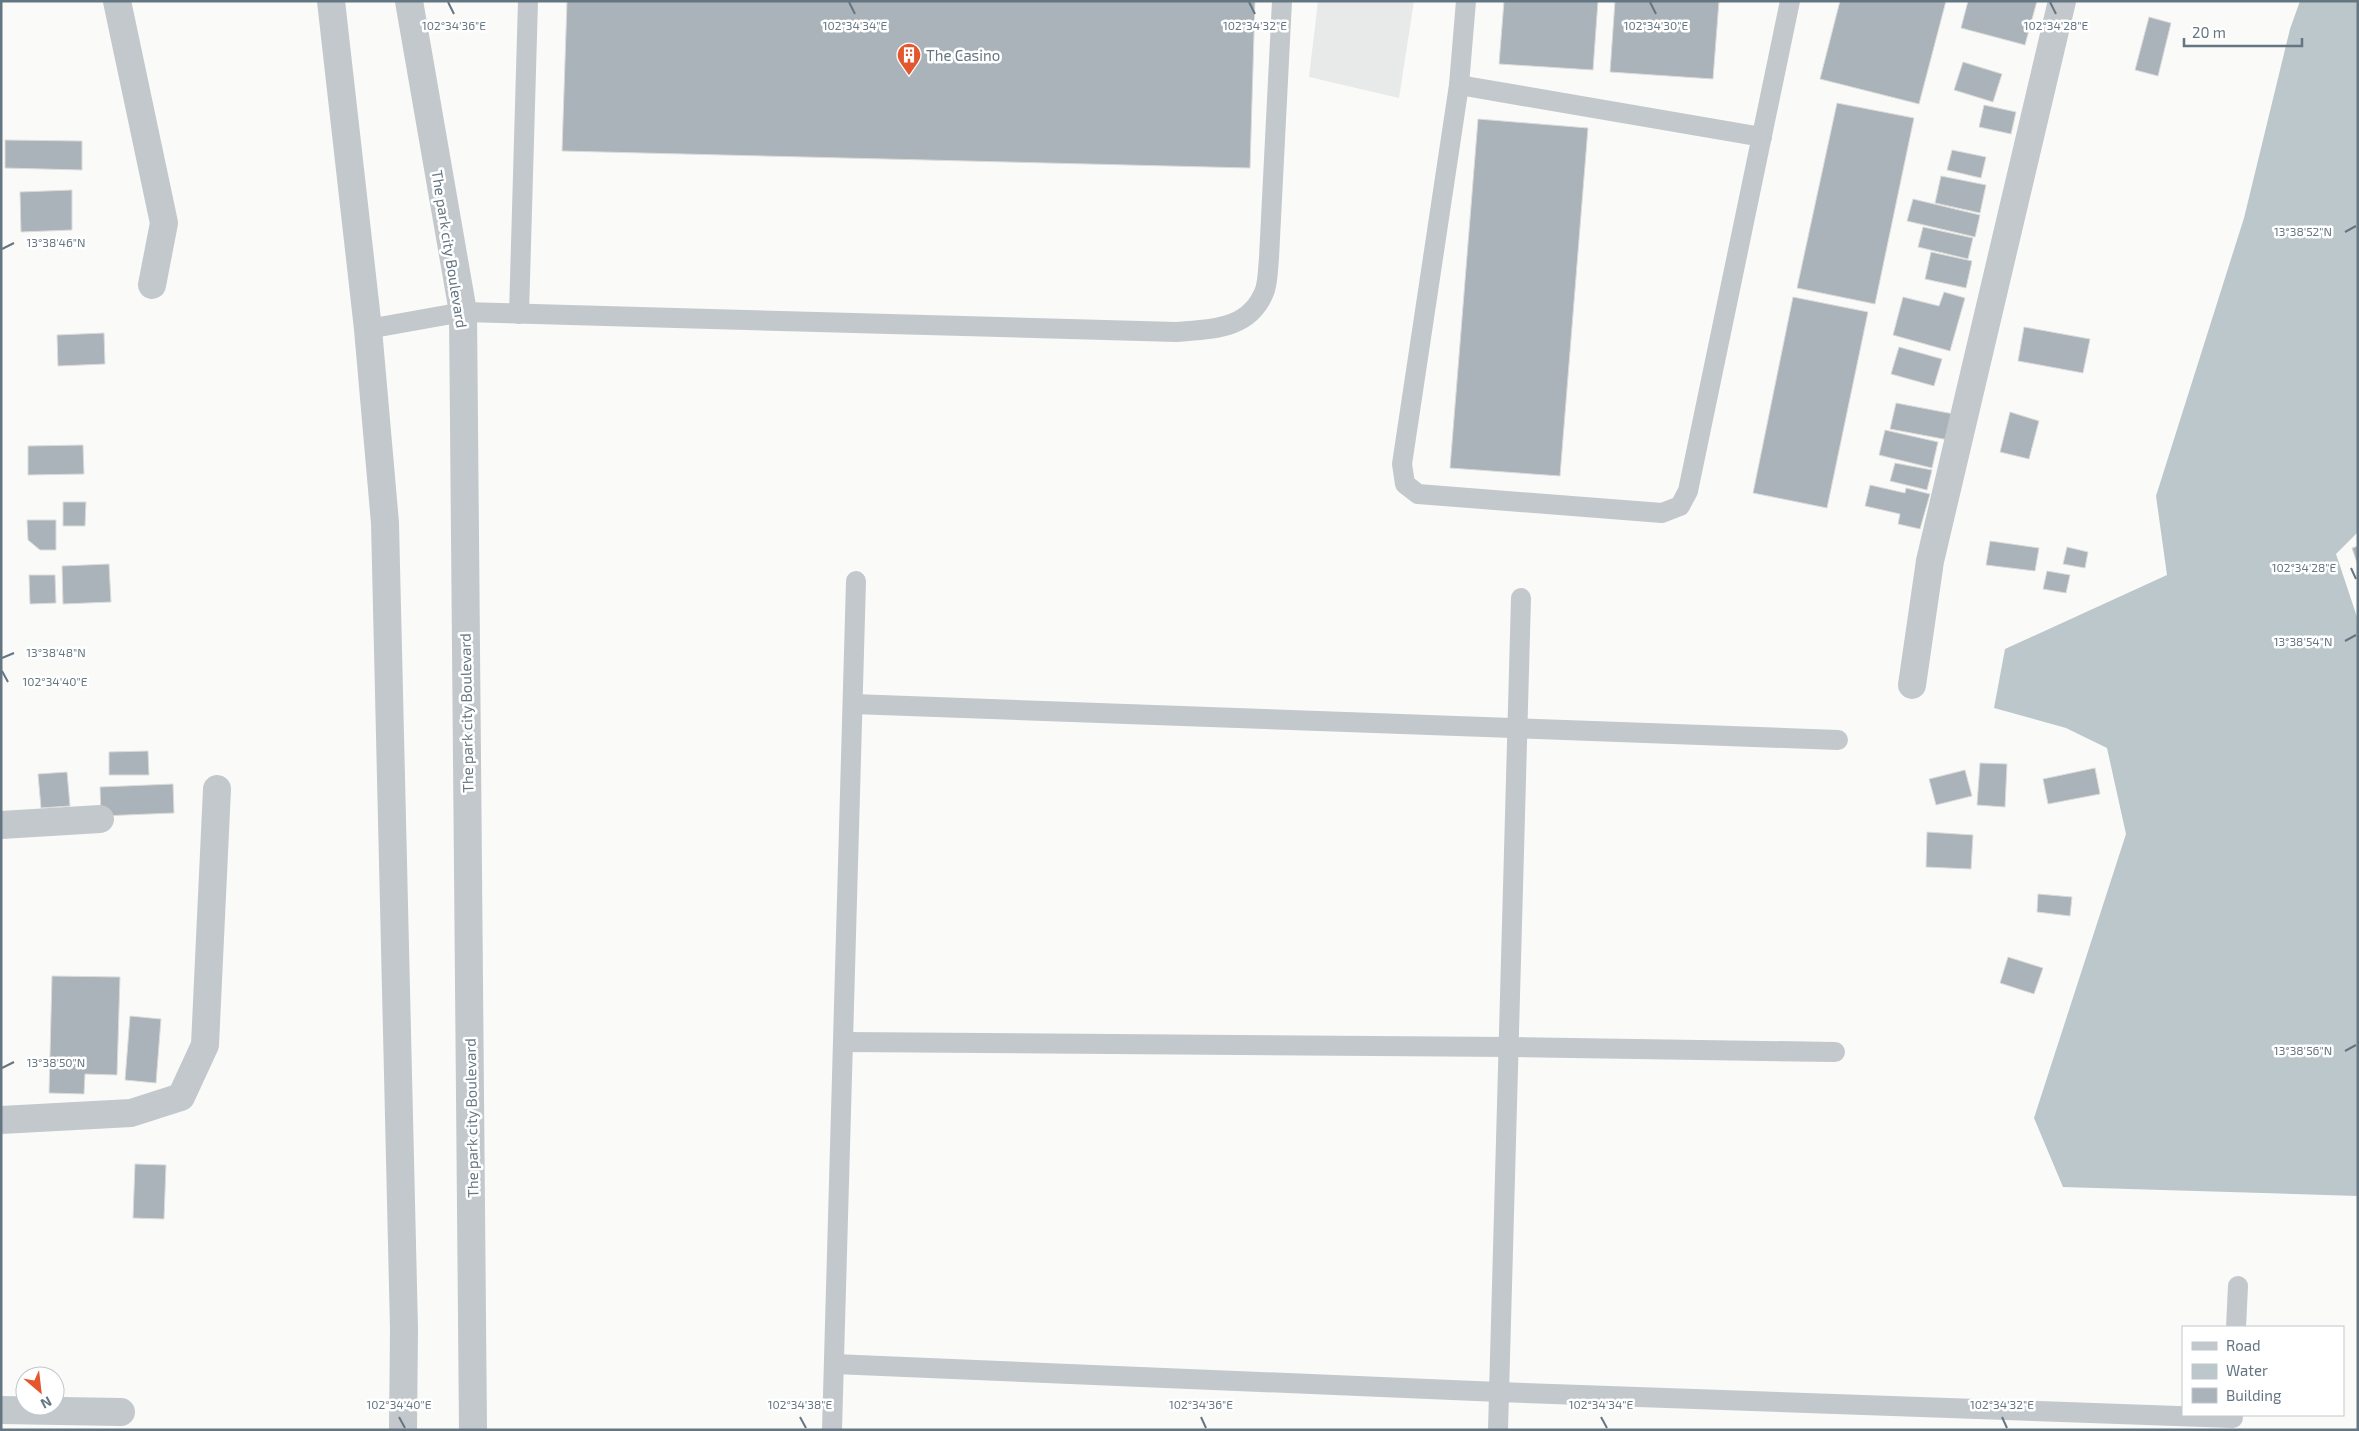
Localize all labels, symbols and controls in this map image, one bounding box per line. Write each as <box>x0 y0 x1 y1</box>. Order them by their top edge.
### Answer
scale bar <box>2184 15 2302 47</box>
text: 102°34'36"E <box>422 18 486 32</box>
text: 102°34'34"E <box>823 18 888 32</box>
text: 102°34'32"E <box>1223 18 1287 32</box>
text: 102°34'30"E <box>1624 18 1689 32</box>
text: 102°34'28"E <box>2024 18 2089 32</box>
text: 20 m <box>2192 23 2226 41</box>
building icon: The Casino <box>896 42 922 76</box>
place label: The Casino <box>926 46 1000 64</box>
street label: The park city Boulevard <box>429 169 471 329</box>
text: 13°38'52"N <box>2274 224 2332 238</box>
text: 13°38'46"N <box>27 235 85 249</box>
text: 102°34'28"E <box>2272 560 2337 574</box>
street label: The park city Boulevard <box>456 633 476 793</box>
text: 13°38'54"N <box>2274 634 2332 648</box>
text: 13°38'48"N <box>26 645 86 659</box>
text: 102°34'40"E <box>23 674 88 688</box>
street label: The park city Boulevard <box>461 1038 481 1198</box>
text: 13°38'56"N <box>2274 1043 2332 1057</box>
text: 13°38'50"N <box>27 1055 85 1069</box>
legend <box>2182 1326 2344 1416</box>
text: Road <box>2226 1336 2261 1354</box>
text: Water <box>2226 1361 2268 1379</box>
north arrow <box>15 1366 65 1416</box>
text: Building <box>2226 1386 2282 1404</box>
text: N <box>38 1393 55 1413</box>
text: 102°34'40"E <box>367 1397 432 1411</box>
text: 102°34'38"E <box>768 1397 833 1411</box>
text: 102°34'36"E <box>1169 1397 1233 1411</box>
text: 102°34'34"E <box>1569 1397 1634 1411</box>
text: 102°34'32"E <box>1970 1397 2034 1411</box>

